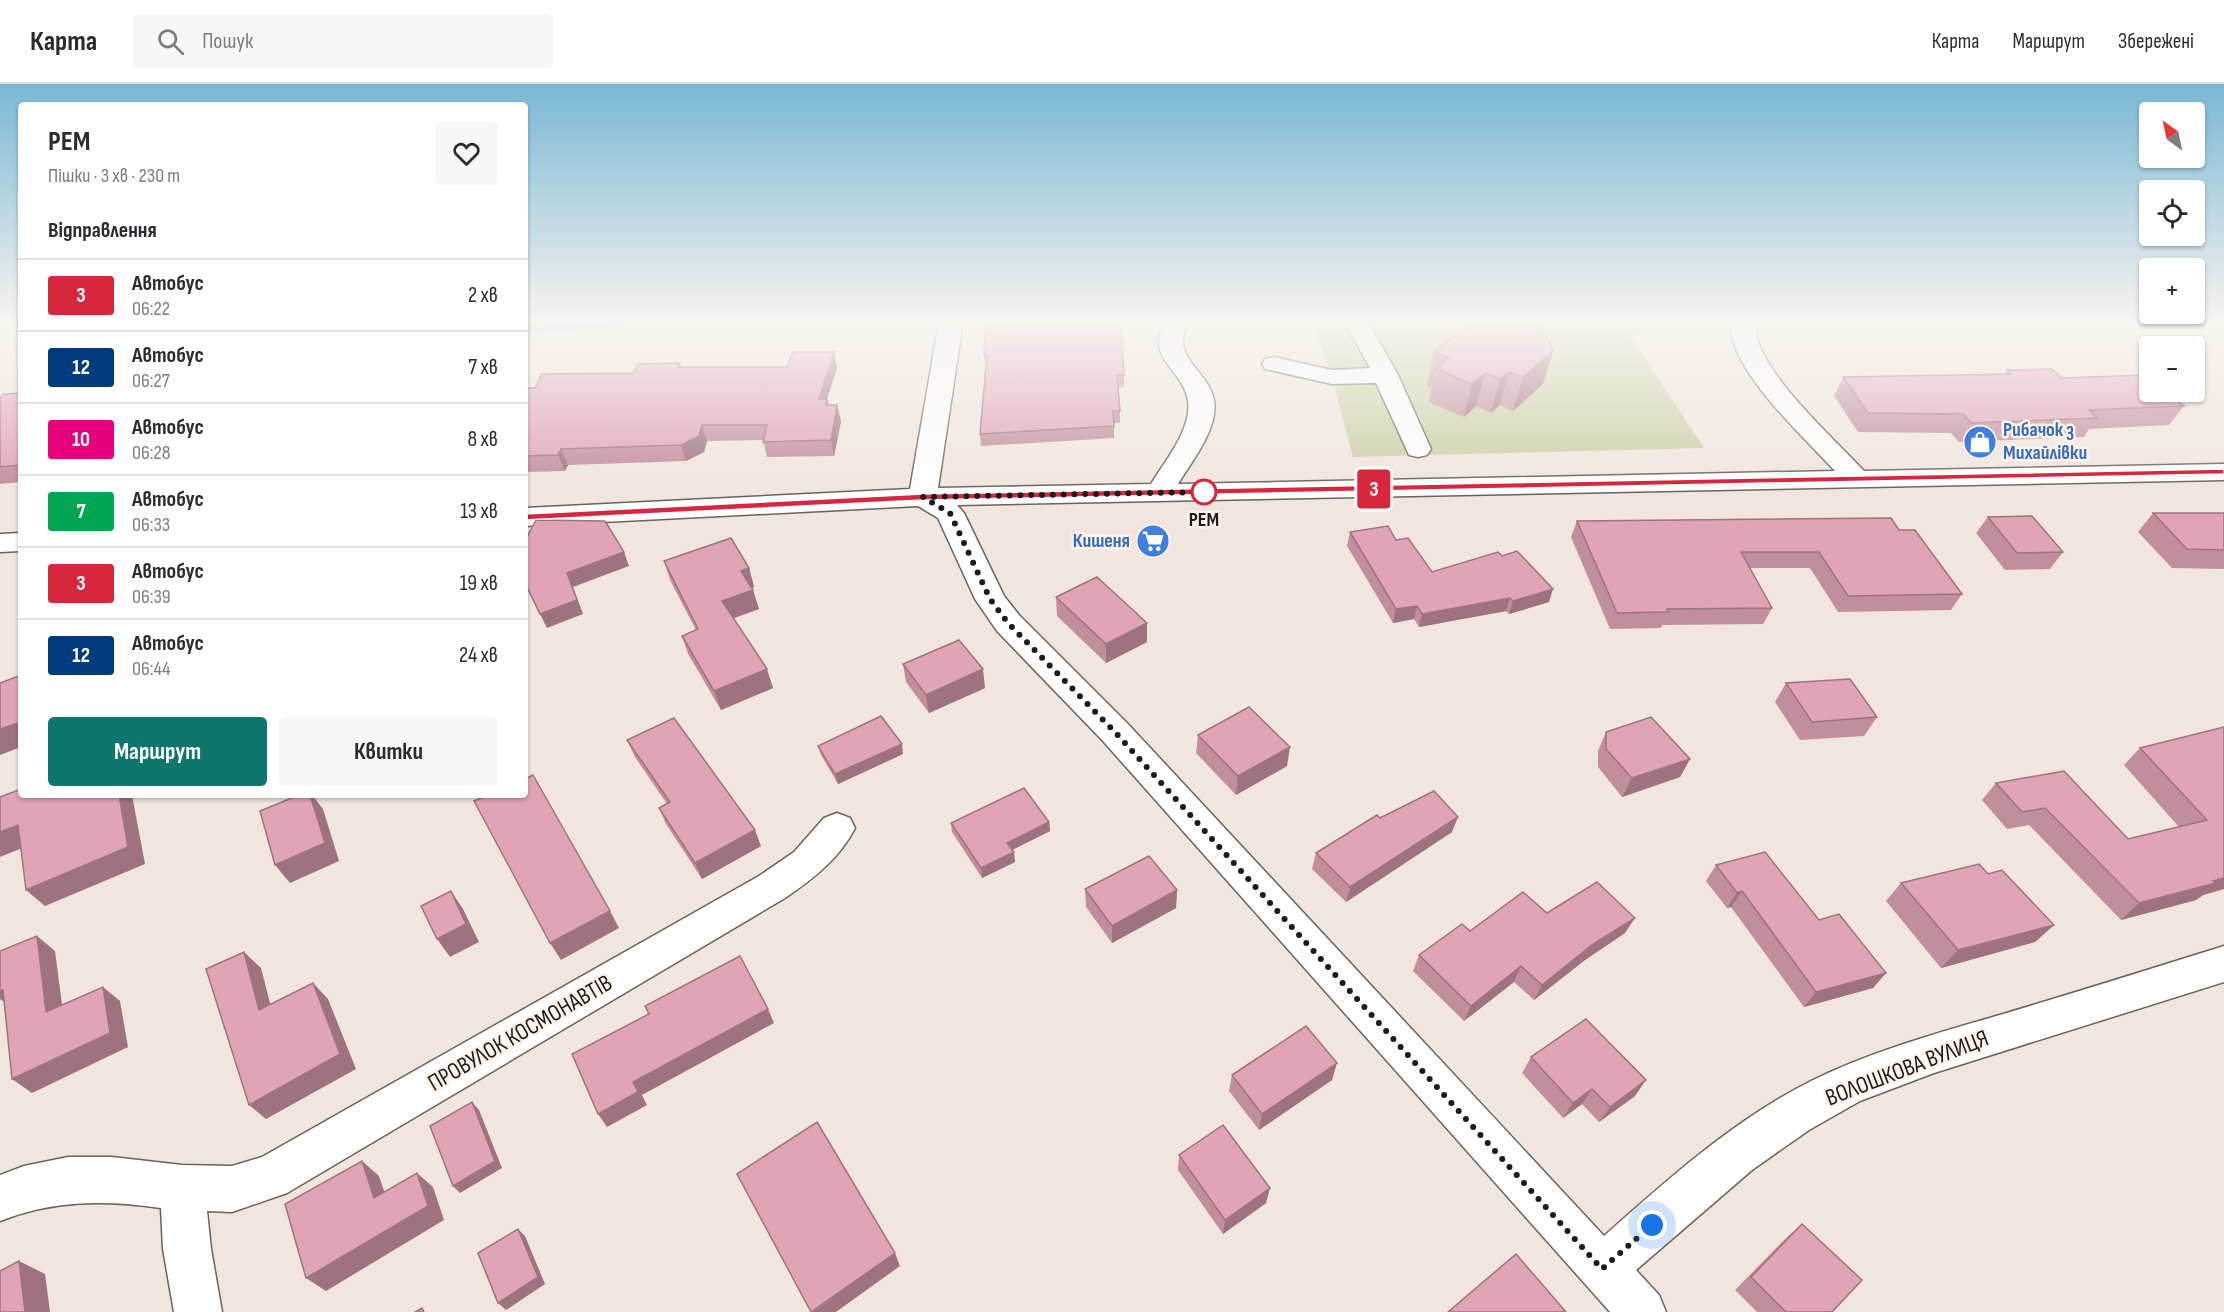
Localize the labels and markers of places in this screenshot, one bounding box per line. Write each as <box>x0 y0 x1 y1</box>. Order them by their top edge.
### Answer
place label: Рибачок з Михайлівки <box>2003 418 2087 465</box>
shop icon: Рибачок з Михайлівки <box>1962 424 1998 460</box>
marker: РЕМ <box>1191 479 1217 505</box>
place label: РЕМ <box>1189 508 1219 532</box>
supermarket icon: Кишеня <box>1135 523 1171 559</box>
place label: Кишеня <box>1073 529 1130 553</box>

